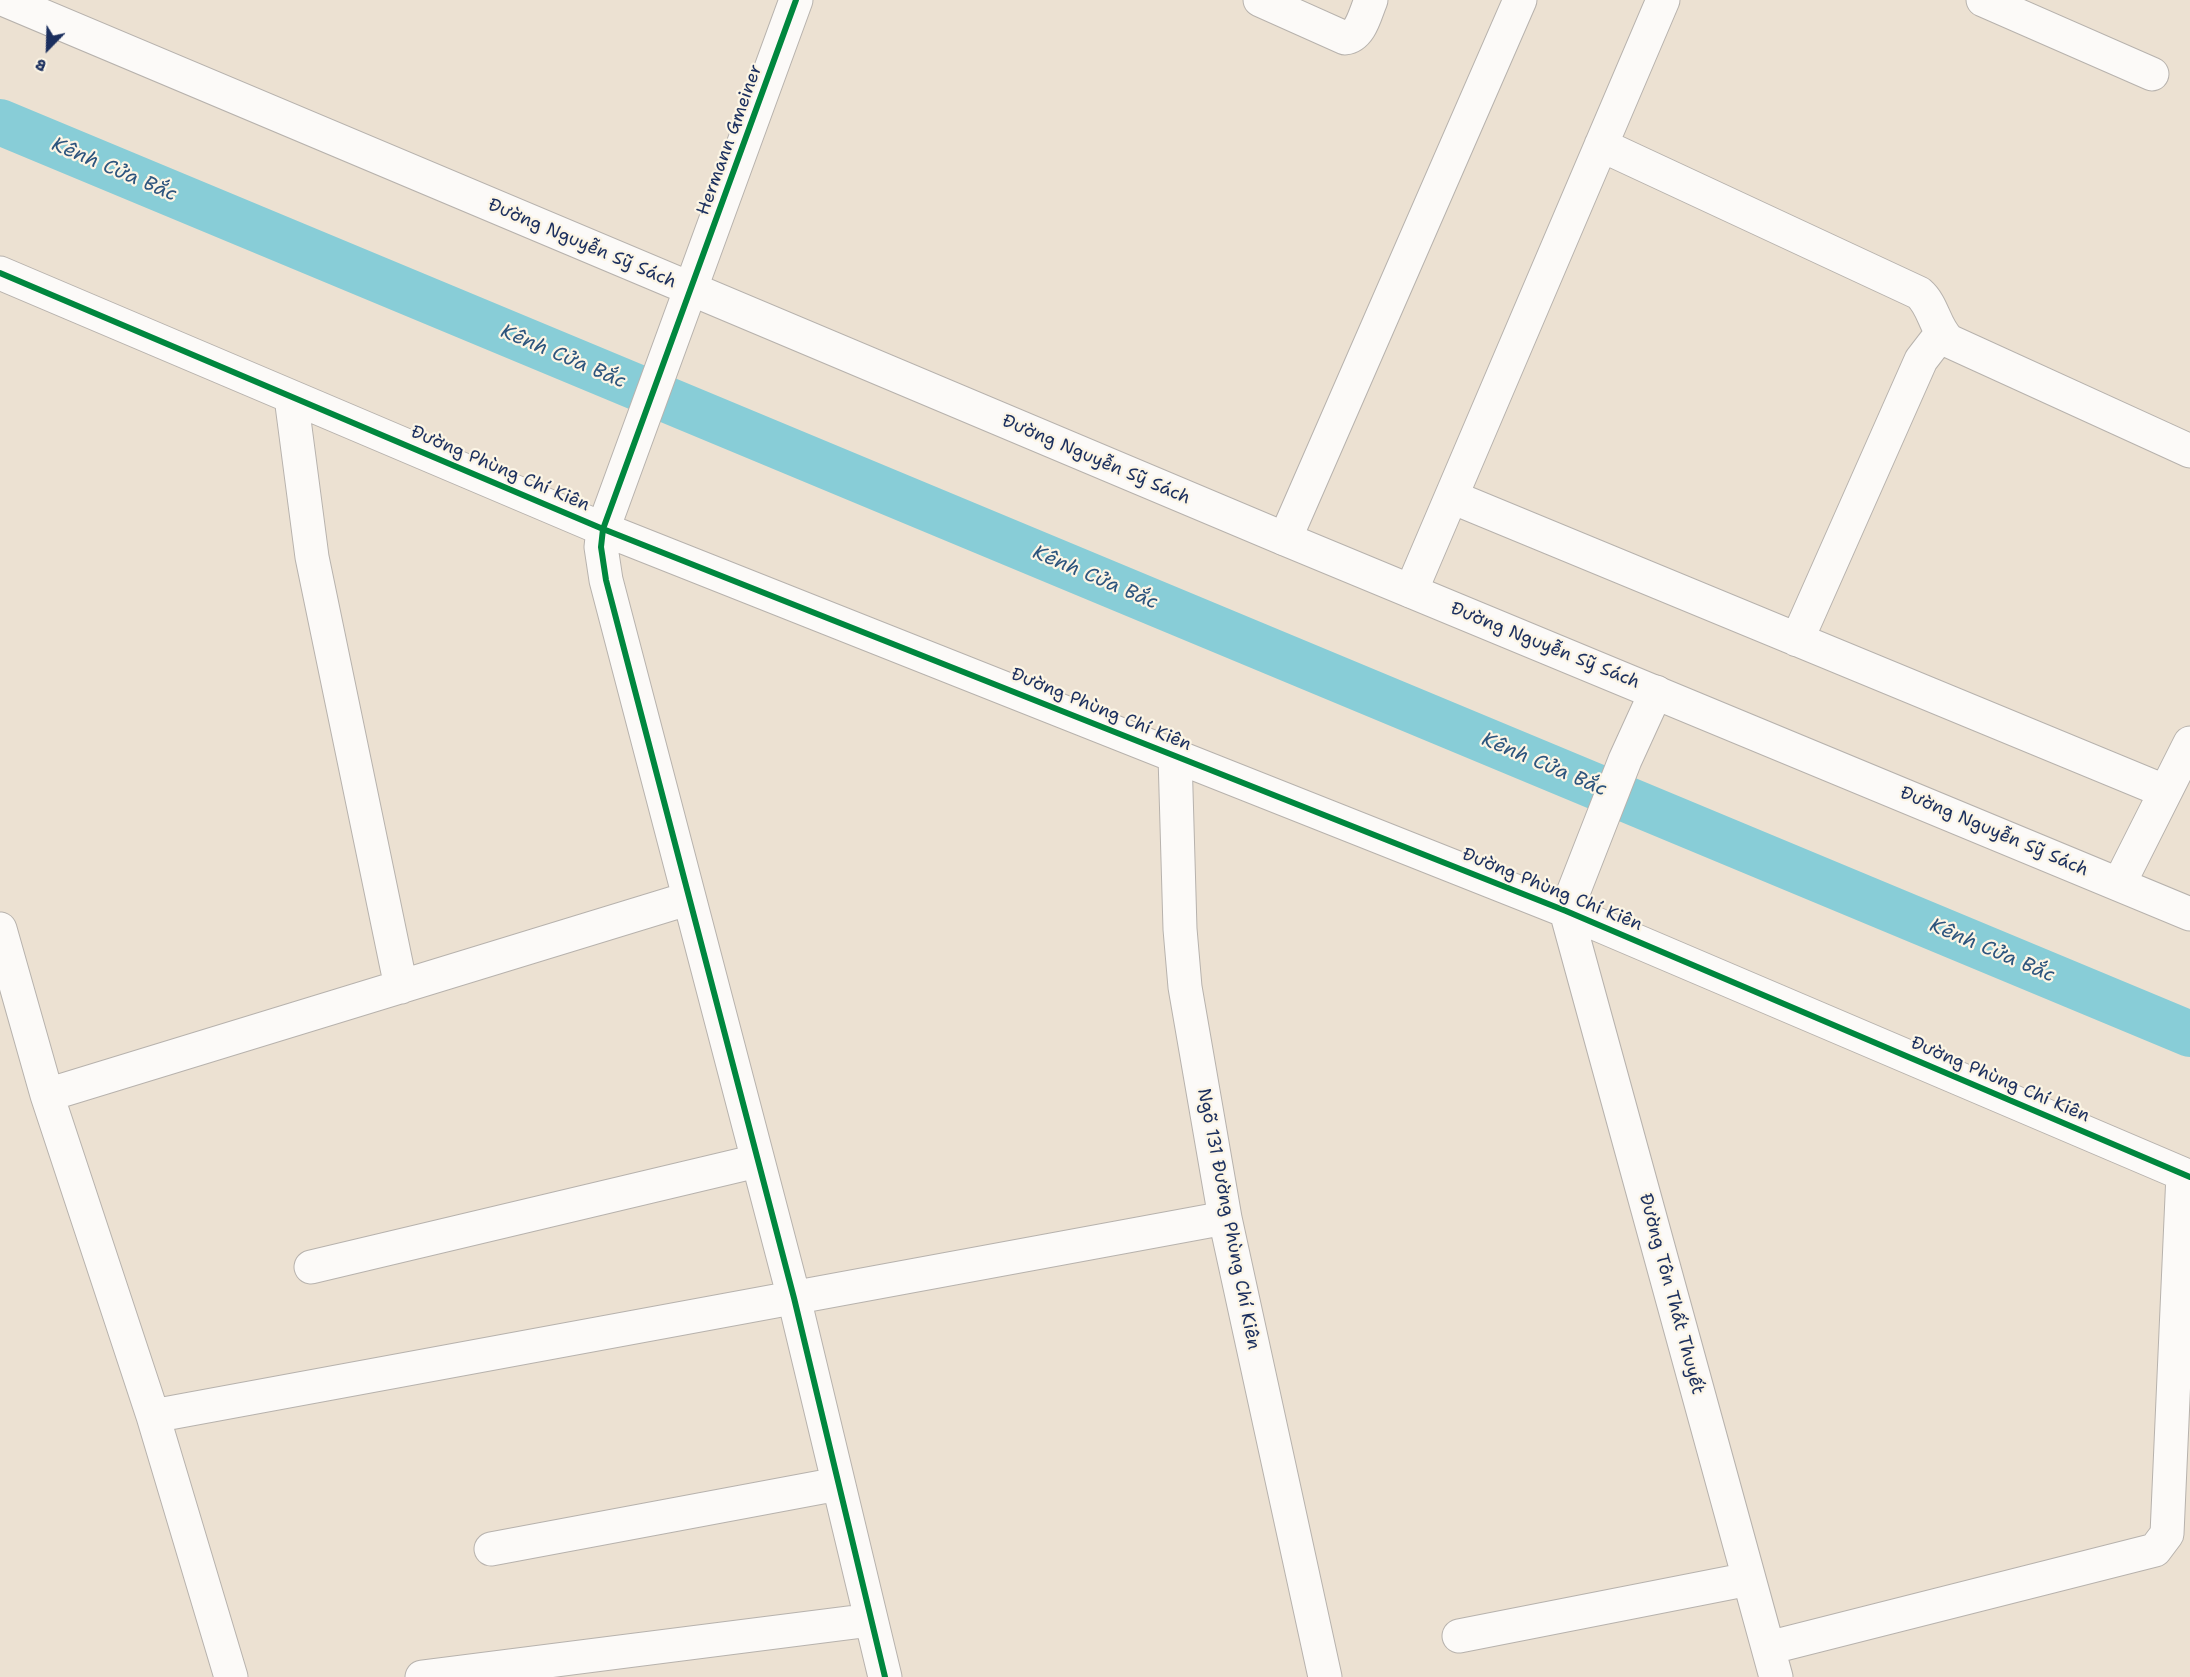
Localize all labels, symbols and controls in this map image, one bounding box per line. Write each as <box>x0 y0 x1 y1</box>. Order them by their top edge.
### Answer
north arrow <box>18 18 78 78</box>
text: B <box>32 53 49 77</box>
street label: Hermann Gmeiner <box>693 62 767 218</box>
water label: Kênh Cửa Bắc <box>48 133 180 207</box>
street label: Đường Nguyễn Sỹ Sách <box>485 195 679 293</box>
water label: Kênh Cửa Bắc <box>497 320 629 394</box>
street label: Đường Nguyễn Sỹ Sách <box>999 411 1193 509</box>
street label: Đường Phùng Chí Kiên <box>407 421 593 517</box>
water label: Kênh Cửa Bắc <box>1029 541 1161 615</box>
street label: Đường Nguyễn Sỹ Sách <box>1447 598 1643 694</box>
street label: Đường Phùng Chí Kiên <box>1008 664 1194 756</box>
water label: Kênh Cửa Bắc <box>1478 728 1610 802</box>
street label: Đường Nguyễn Sỹ Sách <box>1897 783 2091 881</box>
street label: Đường Phùng Chí Kiên <box>1459 844 1645 936</box>
water label: Kênh Cửa Bắc <box>1926 914 2058 988</box>
street label: Đường Phùng Chí Kiên <box>1907 1032 2093 1128</box>
street label: Ngõ 131 Đường Phùng Chí Kiên <box>1192 1087 1264 1351</box>
street label: Đường Tôn Thất Thuyết <box>1634 1191 1708 1397</box>

